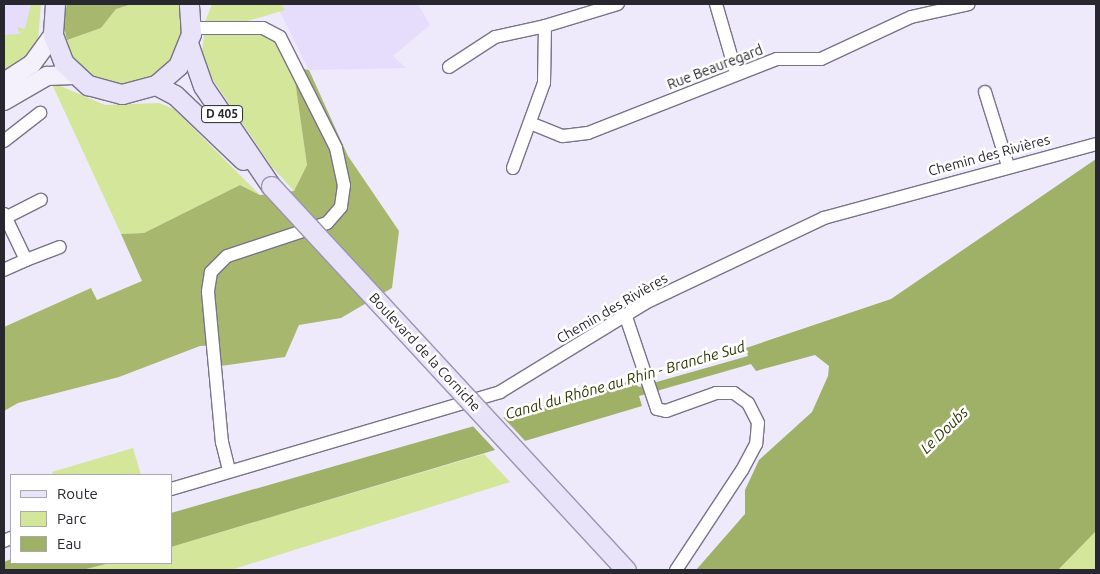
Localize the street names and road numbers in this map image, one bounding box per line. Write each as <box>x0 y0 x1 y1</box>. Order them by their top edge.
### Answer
street label: Rue Beauregard <box>665 41 765 93</box>
road number: D 405 <box>201 105 243 124</box>
street label: Chemin des Rivières <box>926 131 1052 179</box>
street label: Chemin des Rivières <box>554 269 670 347</box>
street label: Boulevard de la Corniche <box>366 289 484 415</box>

